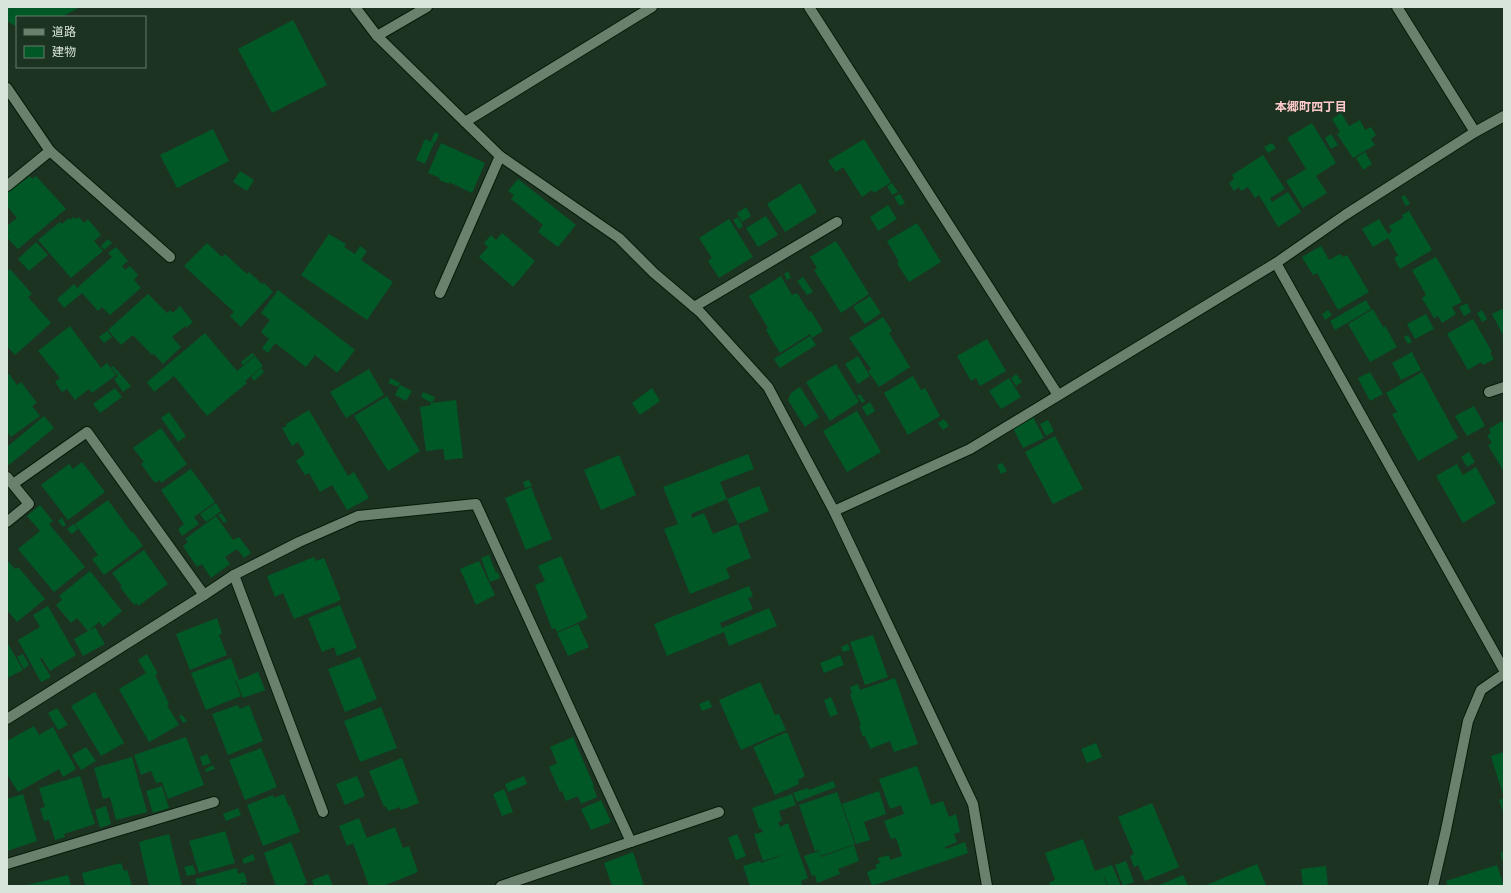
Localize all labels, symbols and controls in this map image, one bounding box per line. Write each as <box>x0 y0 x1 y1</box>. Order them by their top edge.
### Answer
legend <box>16 16 146 68</box>
text: 道路 <box>52 24 76 39</box>
text: 建物 <box>52 44 76 59</box>
district label: 本郷町四丁目 <box>1275 99 1347 114</box>

